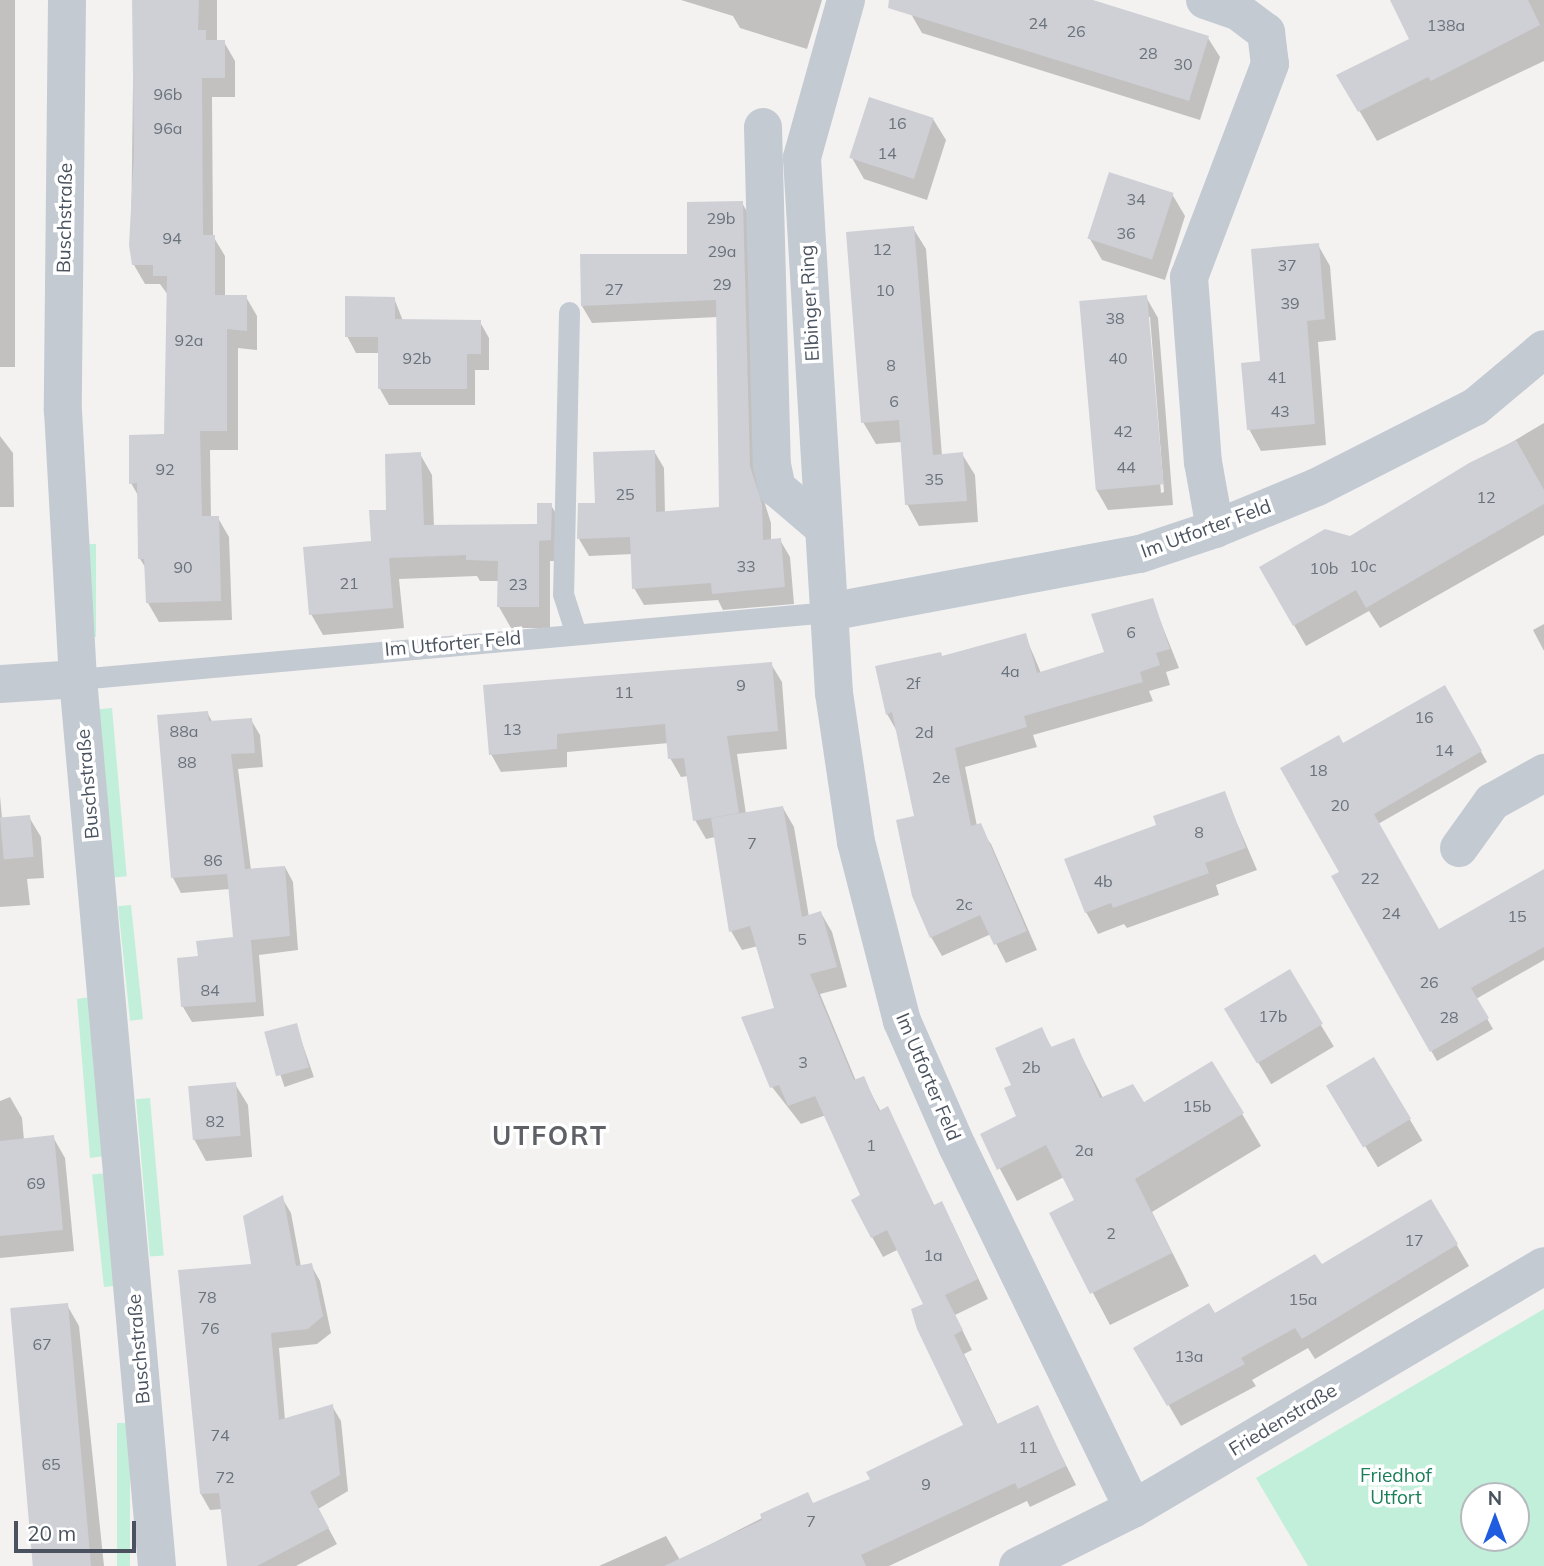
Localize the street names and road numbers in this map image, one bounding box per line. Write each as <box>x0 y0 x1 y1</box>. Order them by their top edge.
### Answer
street label: Buschstraße <box>53 163 77 273</box>
street label: Elbinger Ring <box>796 244 824 362</box>
street label: Im Utforter Feld <box>1138 495 1274 563</box>
street label: Im Utforter Feld <box>384 627 522 661</box>
street label: Buschstraße <box>72 728 104 840</box>
street label: Im Utforter Feld <box>891 1010 965 1144</box>
street label: Buschstraße <box>123 1293 155 1405</box>
street label: Friedenstraße <box>1225 1379 1341 1461</box>

